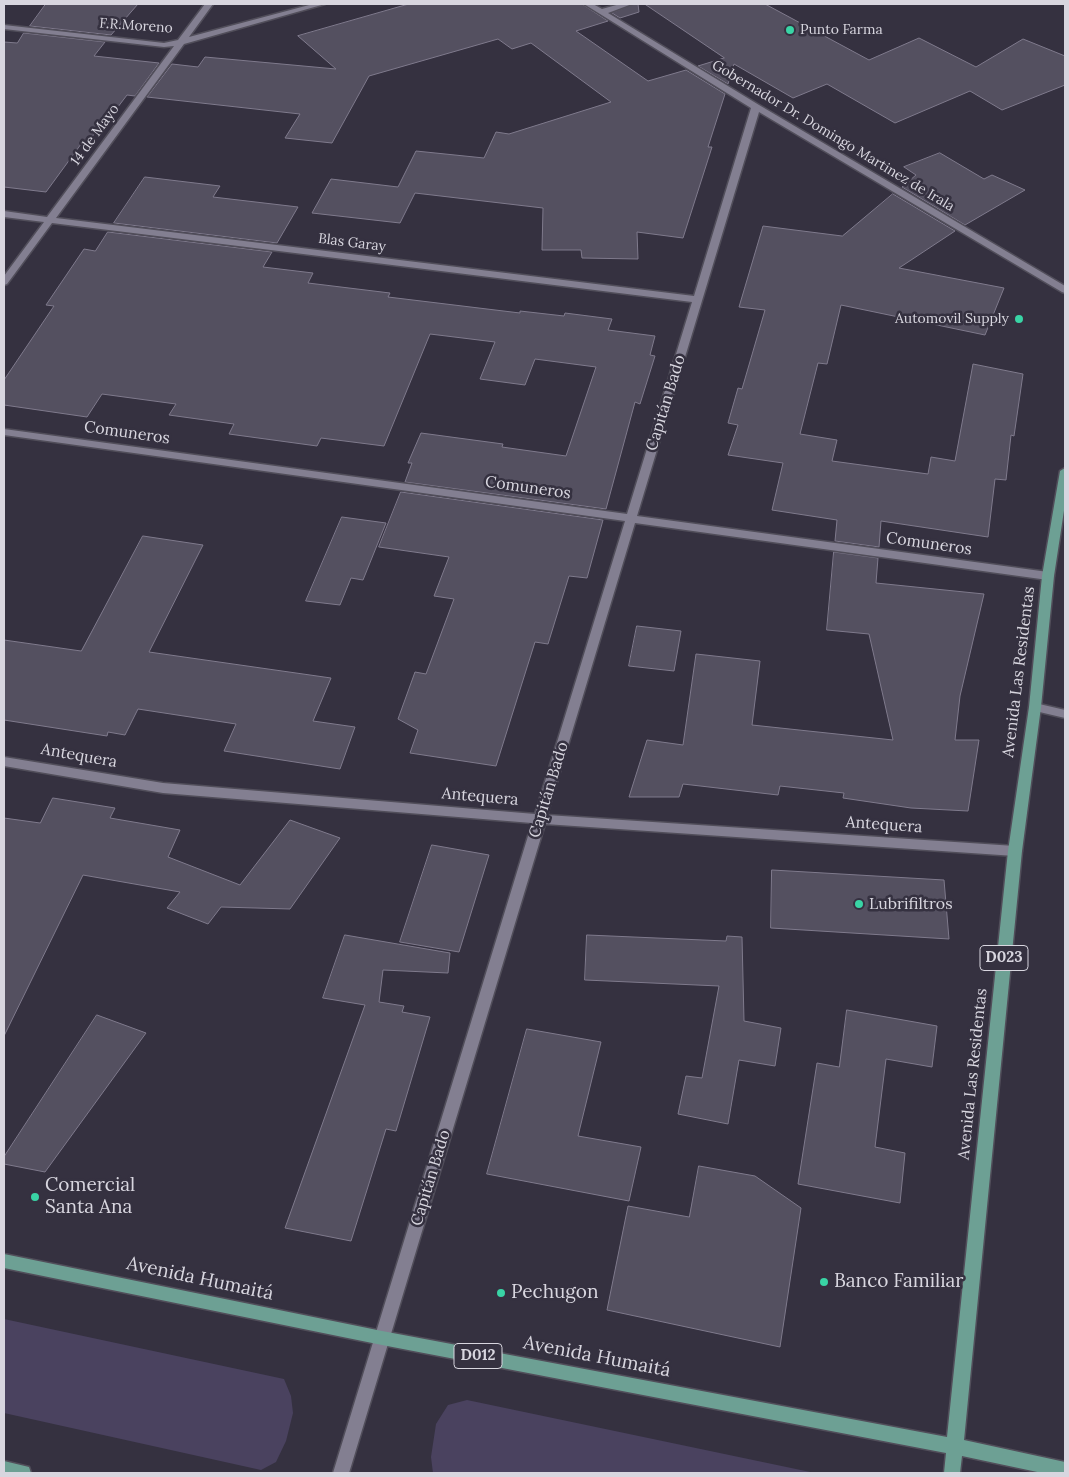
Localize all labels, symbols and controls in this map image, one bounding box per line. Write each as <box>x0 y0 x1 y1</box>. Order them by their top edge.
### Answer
street label: F.R.Moreno <box>99 15 173 37</box>
place label: Punto Farma <box>800 22 883 38</box>
marker: Punto Farma <box>784 24 796 36</box>
street label: Gobernador Dr. Domingo Martinez de Irala <box>709 57 957 215</box>
street label: 14 de Mayo <box>67 101 123 169</box>
street label: Blas Garay <box>317 231 387 255</box>
place label: Automovil Supply <box>895 311 1009 327</box>
marker: Automovil Supply <box>1013 313 1025 325</box>
street label: Capitán Bado <box>642 353 690 453</box>
street label: Comuneros <box>83 417 171 449</box>
street label: Comuneros <box>484 472 572 504</box>
street label: Comuneros <box>885 528 973 560</box>
street label: Avenida Las Residentas <box>999 585 1039 759</box>
street label: Antequera <box>39 740 119 772</box>
street label: Capitán Bado <box>525 740 573 840</box>
street label: Antequera <box>441 784 519 810</box>
street label: Antequera <box>845 813 923 837</box>
place label: Lubrifiltros <box>869 894 953 914</box>
marker: Lubrifiltros <box>853 898 865 910</box>
road number: D023 <box>980 946 1028 970</box>
street label: Avenida Las Residentas <box>954 987 992 1161</box>
street label: Capitán Bado <box>407 1128 455 1228</box>
place label: Comercial Santa Ana <box>45 1175 135 1219</box>
marker: Comercial Santa Ana <box>29 1191 41 1203</box>
street label: Avenida Humaitá <box>124 1252 276 1306</box>
place label: Banco Familiar <box>834 1271 964 1293</box>
marker: Banco Familiar <box>818 1276 830 1288</box>
place label: Pechugon <box>511 1282 598 1304</box>
marker: Pechugon <box>495 1287 507 1299</box>
street label: Avenida Humaitá <box>521 1332 673 1382</box>
road number: D012 <box>454 1344 502 1368</box>

